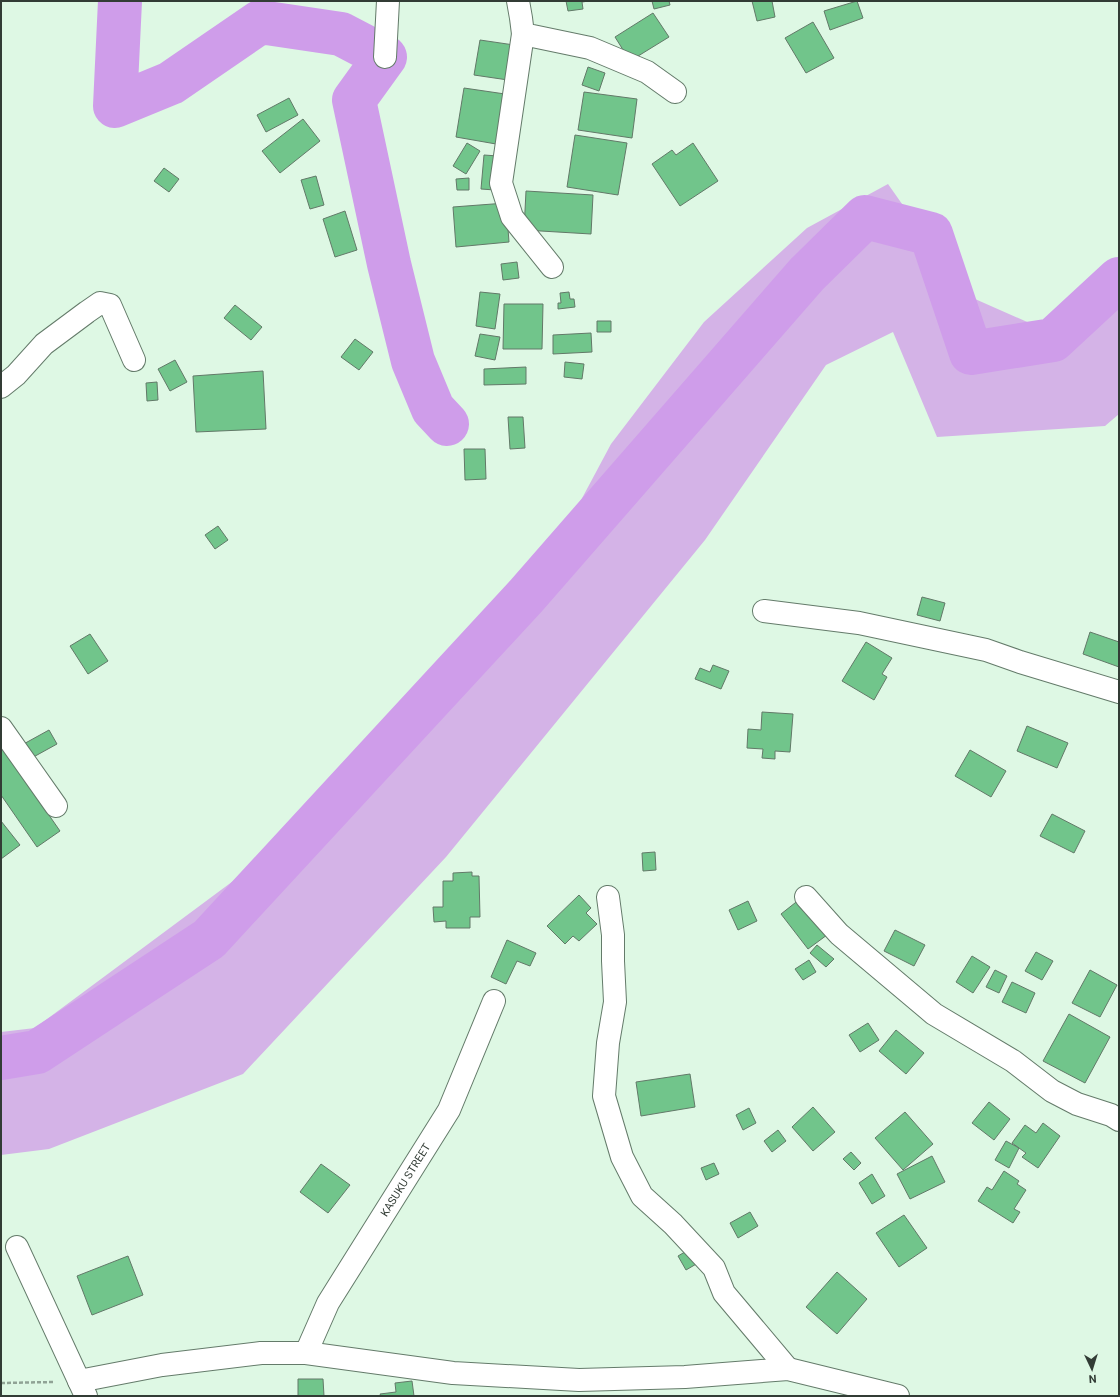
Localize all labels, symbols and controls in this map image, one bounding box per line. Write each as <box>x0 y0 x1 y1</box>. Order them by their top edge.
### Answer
street label: KASUKU STREET <box>378 1141 434 1219</box>
north arrow <box>1072 1349 1112 1389</box>
text: N <box>1088 1372 1097 1385</box>

